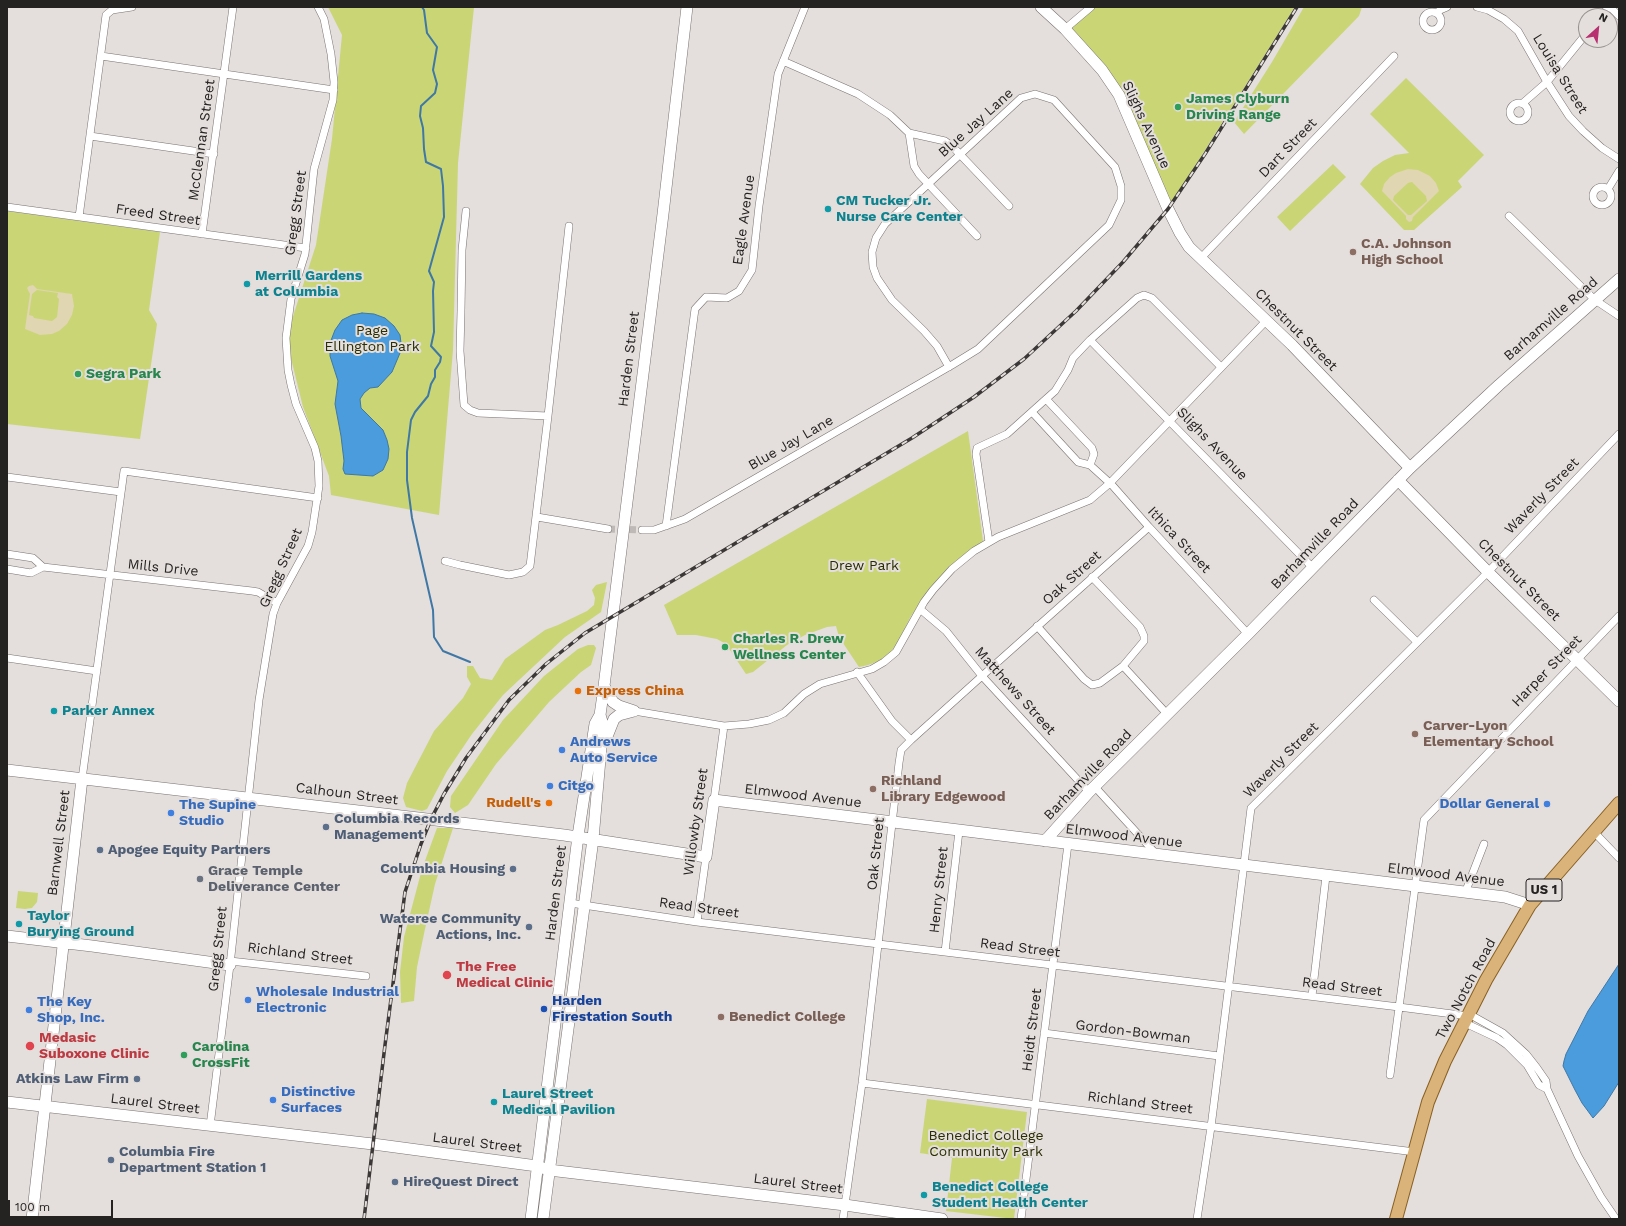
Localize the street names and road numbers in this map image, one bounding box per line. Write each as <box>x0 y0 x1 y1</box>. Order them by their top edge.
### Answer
street label: Louisa Street <box>1529 31 1591 117</box>
street label: McClennan Street <box>185 78 219 202</box>
street label: Slighs Avenue <box>1118 79 1174 171</box>
street label: Blue Jay Lane <box>935 85 1017 161</box>
street label: Dart Street <box>1256 115 1320 181</box>
street label: Gregg Street <box>282 169 310 257</box>
street label: Eagle Avenue <box>729 174 759 266</box>
street label: Freed Street <box>115 201 201 229</box>
street label: Barhamville Road <box>1501 274 1601 364</box>
street label: Chestnut Street <box>1251 285 1341 375</box>
street label: Harden Street <box>615 310 643 408</box>
street label: Slighs Avenue <box>1173 404 1251 484</box>
street label: Blue Jay Lane <box>746 412 836 474</box>
street label: Waverly Street <box>1501 454 1583 538</box>
street label: Barhamville Road <box>1268 495 1362 593</box>
street label: Ithica Street <box>1144 503 1214 577</box>
street label: Gregg Street <box>256 526 306 610</box>
street label: Chestnut Street <box>1474 535 1564 625</box>
street label: Oak Street <box>1039 547 1105 609</box>
street label: Mills Drive <box>127 556 199 580</box>
street label: Harper Street <box>1509 632 1585 710</box>
street label: Matthews Street <box>971 643 1059 739</box>
street label: Waverly Street <box>1240 719 1322 801</box>
street label: Barhamville Road <box>1041 726 1135 824</box>
street label: Willowby Street <box>680 767 712 877</box>
street label: Calhoun Street <box>295 779 399 809</box>
street label: Elmwood Avenue <box>744 780 862 812</box>
street label: Barnwell Street <box>44 789 74 897</box>
street label: Oak Street <box>864 817 888 891</box>
street label: Elmwood Avenue <box>1065 820 1183 852</box>
street label: Harden Street <box>542 844 570 942</box>
street label: Henry Street <box>926 846 952 934</box>
street label: Elmwood Avenue <box>1387 859 1505 891</box>
road number: US 1 <box>1526 879 1562 901</box>
street label: Read Street <box>658 894 740 922</box>
street label: Gregg Street <box>205 906 231 992</box>
street label: Read Street <box>979 935 1061 961</box>
street label: Two Notch Road <box>1432 936 1500 1042</box>
street label: Richland Street <box>246 939 354 969</box>
street label: Read Street <box>1301 974 1383 1000</box>
street label: Heidt Street <box>1019 988 1045 1072</box>
street label: Gordon-Bowman <box>1074 1017 1192 1047</box>
street label: Richland Street <box>1086 1088 1194 1118</box>
street label: Laurel Street <box>109 1090 201 1118</box>
street label: Laurel Street <box>431 1129 523 1157</box>
street label: Laurel Street <box>752 1170 844 1198</box>

